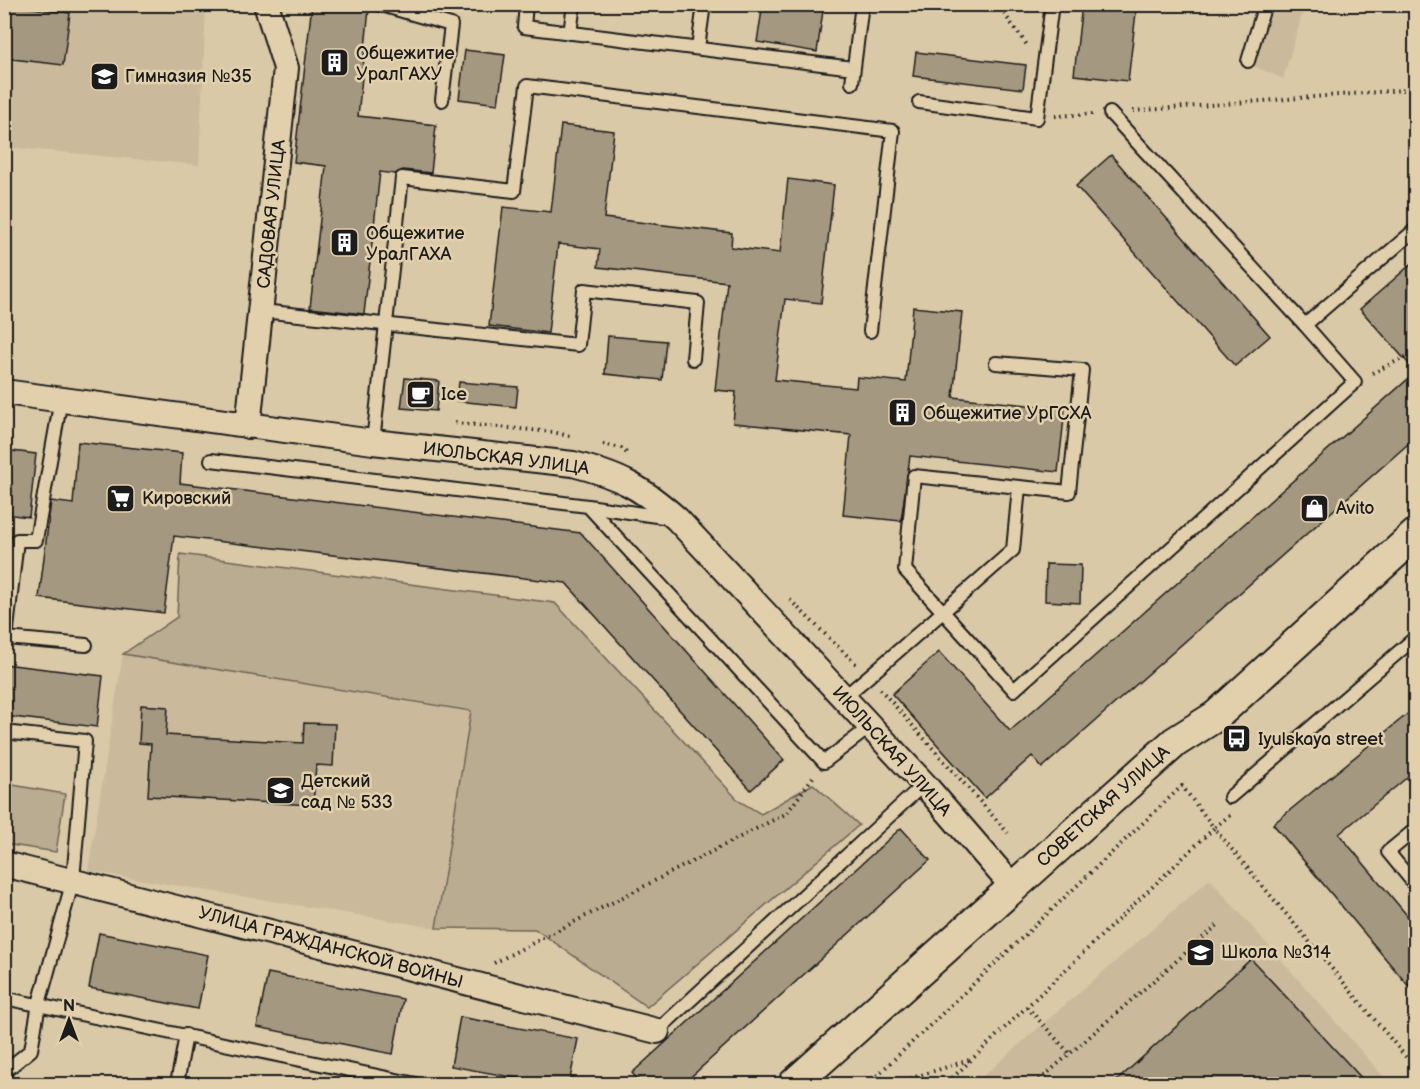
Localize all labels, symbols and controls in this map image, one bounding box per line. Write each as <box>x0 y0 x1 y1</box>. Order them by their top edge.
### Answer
place label: Общежитие УралГАХУ <box>356 43 455 85</box>
building icon: Общежитие УралГАХУ <box>319 47 351 79</box>
school or university icon: Гимназия №35 <box>88 60 120 92</box>
place label: Гимназия №35 <box>125 66 252 87</box>
street label: САДОВАЯ УЛИЦА <box>253 138 290 290</box>
place label: Общежитие УралГАХА <box>366 223 465 265</box>
building icon: Общежитие УралГАХА <box>329 227 361 259</box>
cafe icon: Ice <box>404 378 436 410</box>
place label: Ice <box>441 384 467 405</box>
building icon: Общежитие УрГСХА <box>886 397 918 429</box>
place label: Общежитие УрГСХА <box>923 403 1091 424</box>
street label: ИЮЛЬСКАЯ УЛИЦА <box>422 438 590 479</box>
supermarket icon: Кировский <box>105 482 137 514</box>
place label: Кировский <box>142 488 231 509</box>
shop icon: Avito <box>1299 492 1331 524</box>
place label: Avito <box>1336 498 1375 519</box>
street label: ИЮЛЬСКАЯ УЛИЦА <box>828 682 955 821</box>
bus stop icon: Iyulskaya street <box>1221 723 1253 755</box>
place label: Iyulskaya street <box>1258 729 1384 750</box>
street label: СОВЕТСКАЯ УЛИЦА <box>1033 741 1174 871</box>
place label: Детский сад № 533 <box>301 771 393 813</box>
school or university icon: Детский сад № 533 <box>264 775 296 807</box>
street label: УЛИЦА ГРАЖДАНСКОЙ ВОЙНЫ <box>196 902 465 993</box>
school or university icon: Школа №314 <box>1184 936 1216 968</box>
place label: Школа №314 <box>1221 942 1331 963</box>
north arrow <box>39 990 99 1050</box>
text: N <box>63 997 75 1016</box>

